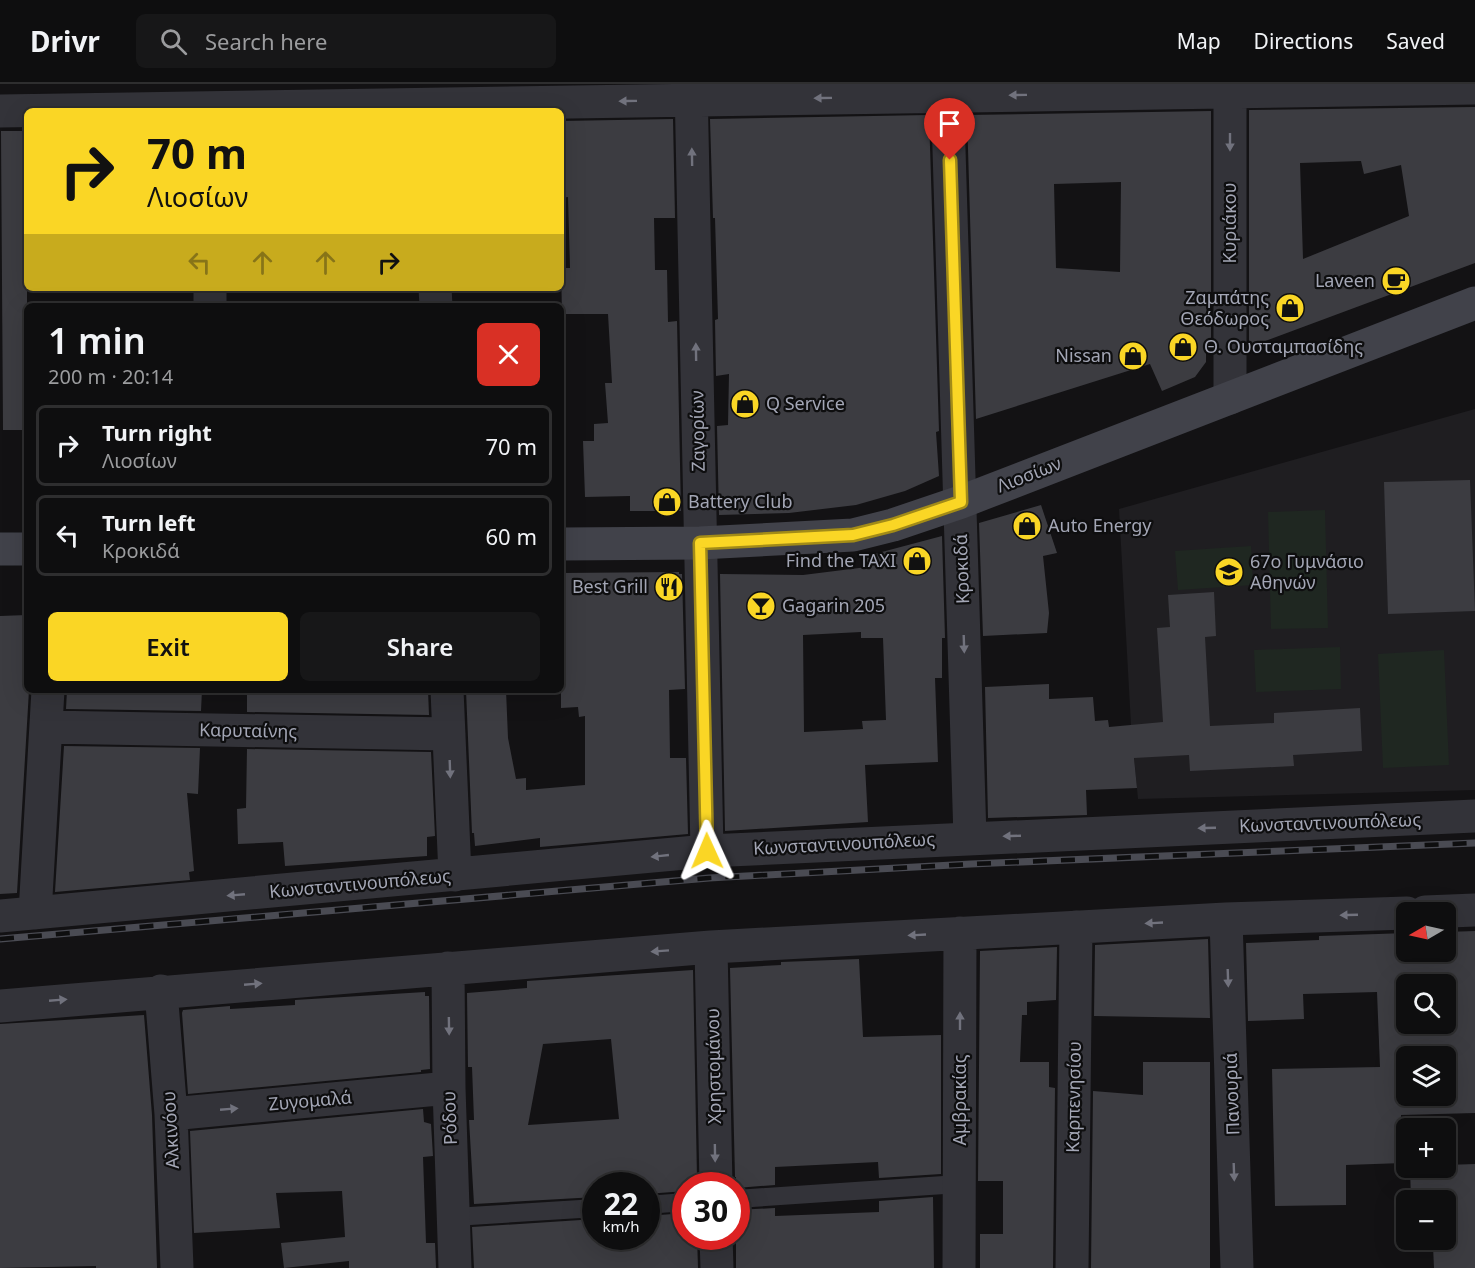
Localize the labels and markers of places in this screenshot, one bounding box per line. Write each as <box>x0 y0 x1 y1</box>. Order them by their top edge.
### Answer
pin <box>924 98 975 160</box>
cafe icon: Laveen <box>1380 265 1412 297</box>
place label: Laveen <box>1315 268 1375 292</box>
place label: Ζαμπάτης Θεόδωρος <box>1180 285 1269 330</box>
shop icon: Ζαμπάτης Θεόδωρος <box>1274 292 1306 324</box>
shop icon: Θ. Ουσταμπασίδης <box>1167 331 1199 363</box>
place label: Θ. Ουσταμπασίδης <box>1204 334 1363 358</box>
shop icon: Nissan <box>1117 340 1149 372</box>
place label: Nissan <box>1055 343 1112 367</box>
shop icon: Q Service <box>729 388 761 420</box>
place label: Q Service <box>766 391 845 415</box>
shop icon: Battery Club <box>651 486 683 518</box>
place label: Battery Club <box>688 489 792 513</box>
shop icon: Auto Energy <box>1011 510 1043 542</box>
place label: Auto Energy <box>1048 513 1152 537</box>
shop icon: Find the TAXI <box>901 545 933 577</box>
place label: Find the TAXI <box>786 548 896 572</box>
place label: 67ο Γυμνάσιο Αθηνών <box>1250 549 1364 594</box>
school or university icon: 67ο Γυμνάσιο Αθηνών <box>1213 556 1245 588</box>
restaurant icon: Best Grill <box>653 571 685 603</box>
place label: Best Grill <box>572 574 648 598</box>
bar icon: Gagarin 205 <box>745 590 777 622</box>
place label: Gagarin 205 <box>782 593 885 617</box>

